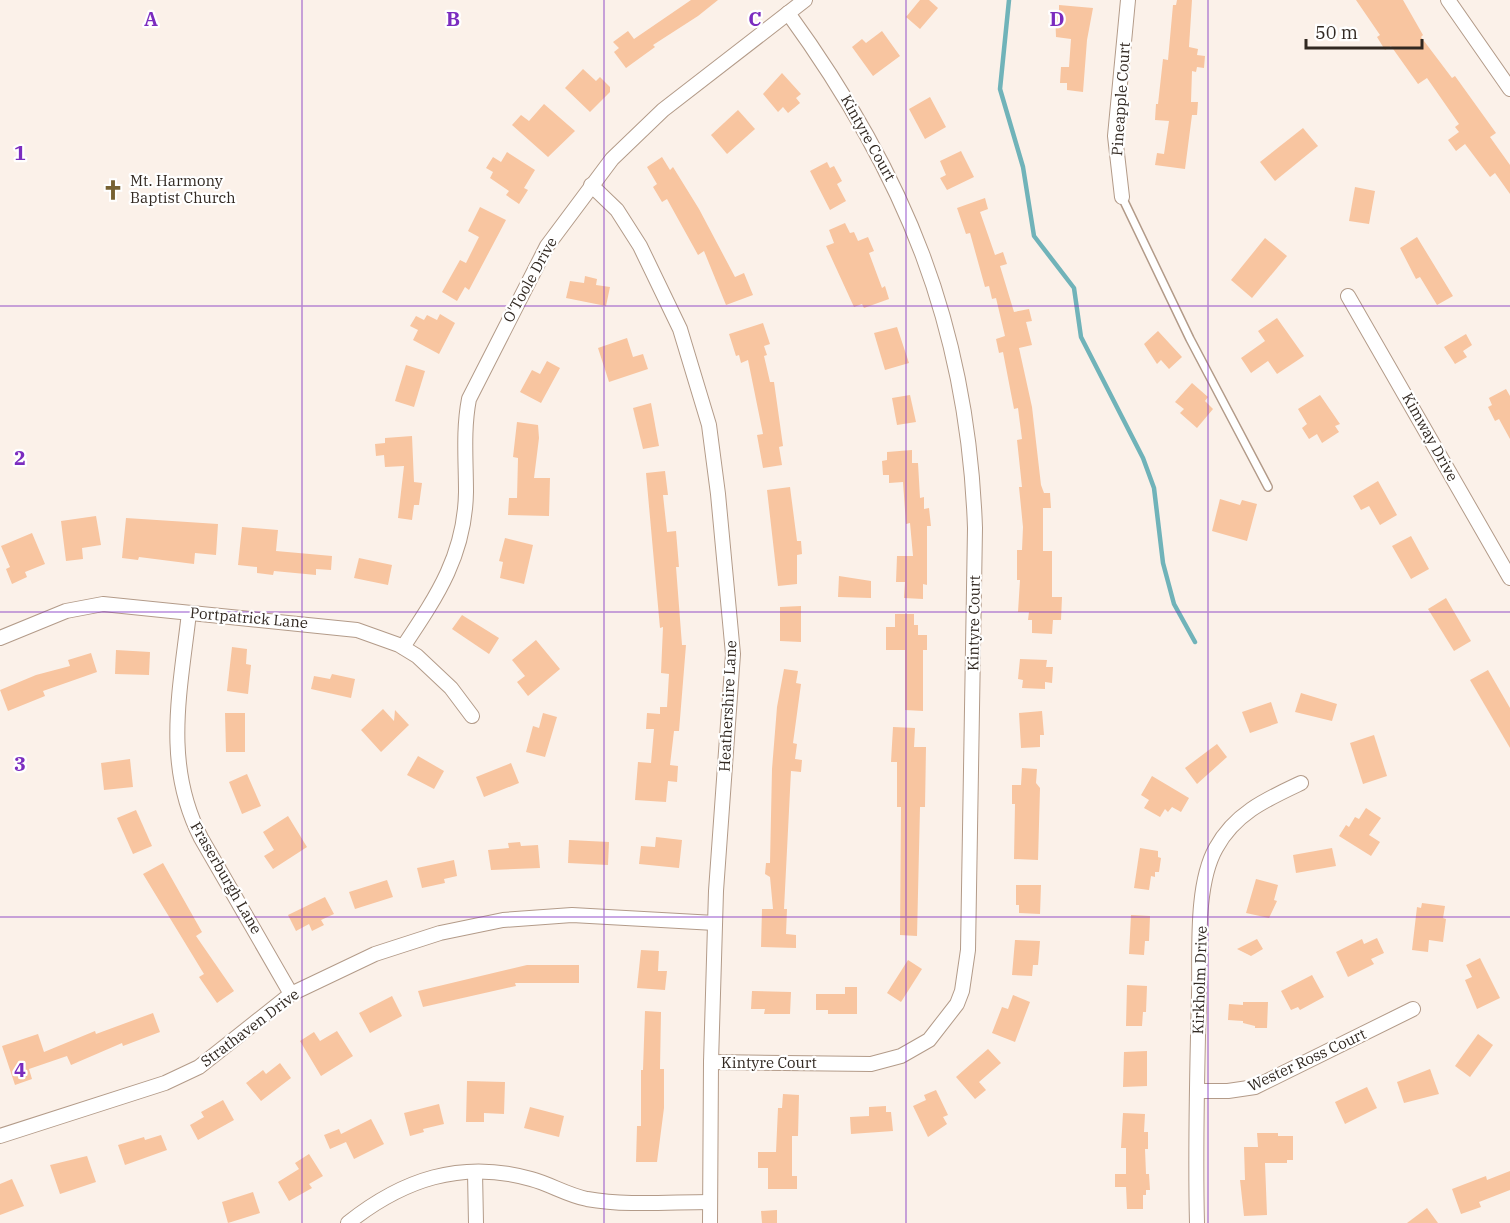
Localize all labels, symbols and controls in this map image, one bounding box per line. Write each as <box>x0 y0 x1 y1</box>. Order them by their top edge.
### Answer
text: A <box>144 5 158 32</box>
text: B <box>446 5 460 32</box>
text: C <box>748 5 762 32</box>
text: D <box>1049 5 1065 32</box>
scale bar <box>1306 12 1422 50</box>
text: 50 m <box>1315 21 1358 44</box>
street label: Pineapple Court <box>1107 41 1134 156</box>
street label: Kintyre Court <box>837 91 900 184</box>
text: 1 <box>14 139 26 166</box>
place label: Mt. Harmony Baptist Church <box>130 171 236 207</box>
church icon: Mt. Harmony Baptist Church <box>101 178 125 202</box>
street label: O'Toole Drive <box>498 234 561 326</box>
street label: Kimway Drive <box>1398 389 1463 484</box>
text: 2 <box>14 444 26 471</box>
street label: Kintyre Court <box>963 575 984 671</box>
street label: Portpatrick Lane <box>189 603 309 632</box>
street label: Heathershire Lane <box>715 640 740 772</box>
text: 3 <box>14 750 26 777</box>
street label: Fraserburgh Lane <box>187 818 266 937</box>
street label: Kirkholm Drive <box>1188 925 1211 1035</box>
street label: Strathaven Drive <box>197 984 303 1071</box>
street label: Wester Ross Court <box>1245 1024 1369 1095</box>
street label: Kintyre Court <box>721 1053 817 1072</box>
text: 4 <box>14 1056 26 1083</box>

